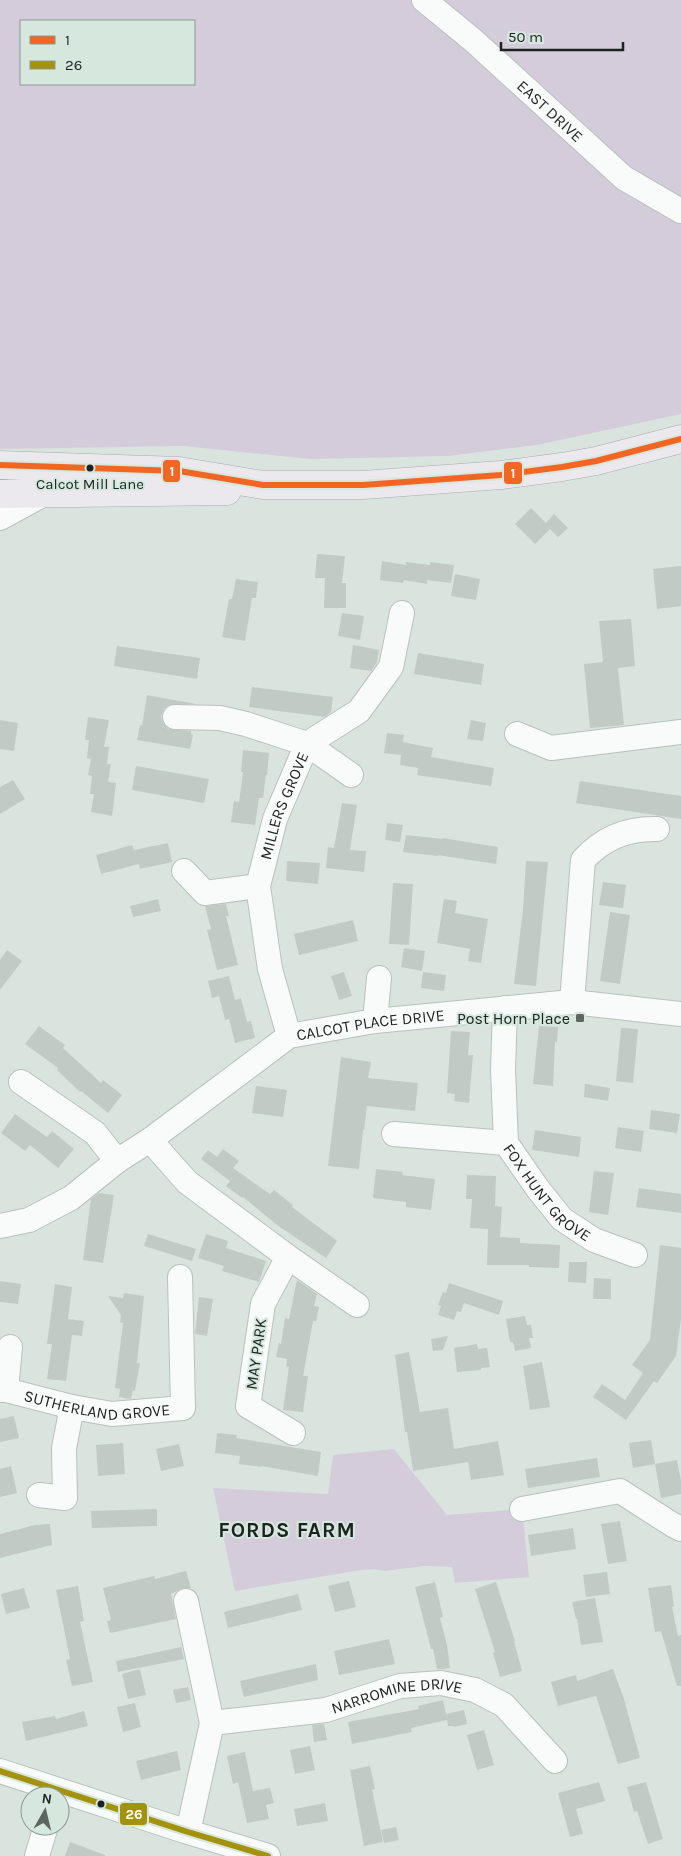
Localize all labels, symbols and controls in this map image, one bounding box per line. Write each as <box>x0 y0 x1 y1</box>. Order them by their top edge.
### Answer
legend <box>20 20 195 85</box>
scale bar <box>501 20 624 52</box>
text: 50 m <box>508 28 543 46</box>
text: 1 <box>65 31 70 49</box>
text: 26 <box>65 56 82 74</box>
street label: EAST DRIVE <box>513 76 587 146</box>
line badge: 1 <box>162 459 181 483</box>
line badge: 1 <box>503 461 523 485</box>
marker: Calcot Mill Lane <box>85 463 95 473</box>
text: 1 <box>170 463 175 480</box>
text: 1 <box>511 465 516 482</box>
place label: Calcot Mill Lane <box>36 475 144 493</box>
street label: MILLERS GROVE <box>256 749 312 862</box>
street label: CALCOT PLACE DRIVE <box>295 1005 445 1044</box>
place label: Post Horn Place <box>457 1009 570 1028</box>
marker: Post Horn Place <box>574 1012 586 1024</box>
street label: FOX HUNT GROVE <box>500 1140 595 1245</box>
street label: MAY PARK <box>242 1317 270 1391</box>
street label: SUTHERLAND GROVE <box>22 1386 171 1424</box>
district label: FORDS FARM <box>218 1518 356 1542</box>
street label: NARROMINE DRIVE <box>329 1674 464 1717</box>
north arrow <box>20 1786 70 1836</box>
text: N <box>41 1790 53 1808</box>
unlabelled marker <box>96 1799 106 1809</box>
line badge: 26 <box>119 1802 148 1826</box>
text: 26 <box>126 1806 142 1823</box>

